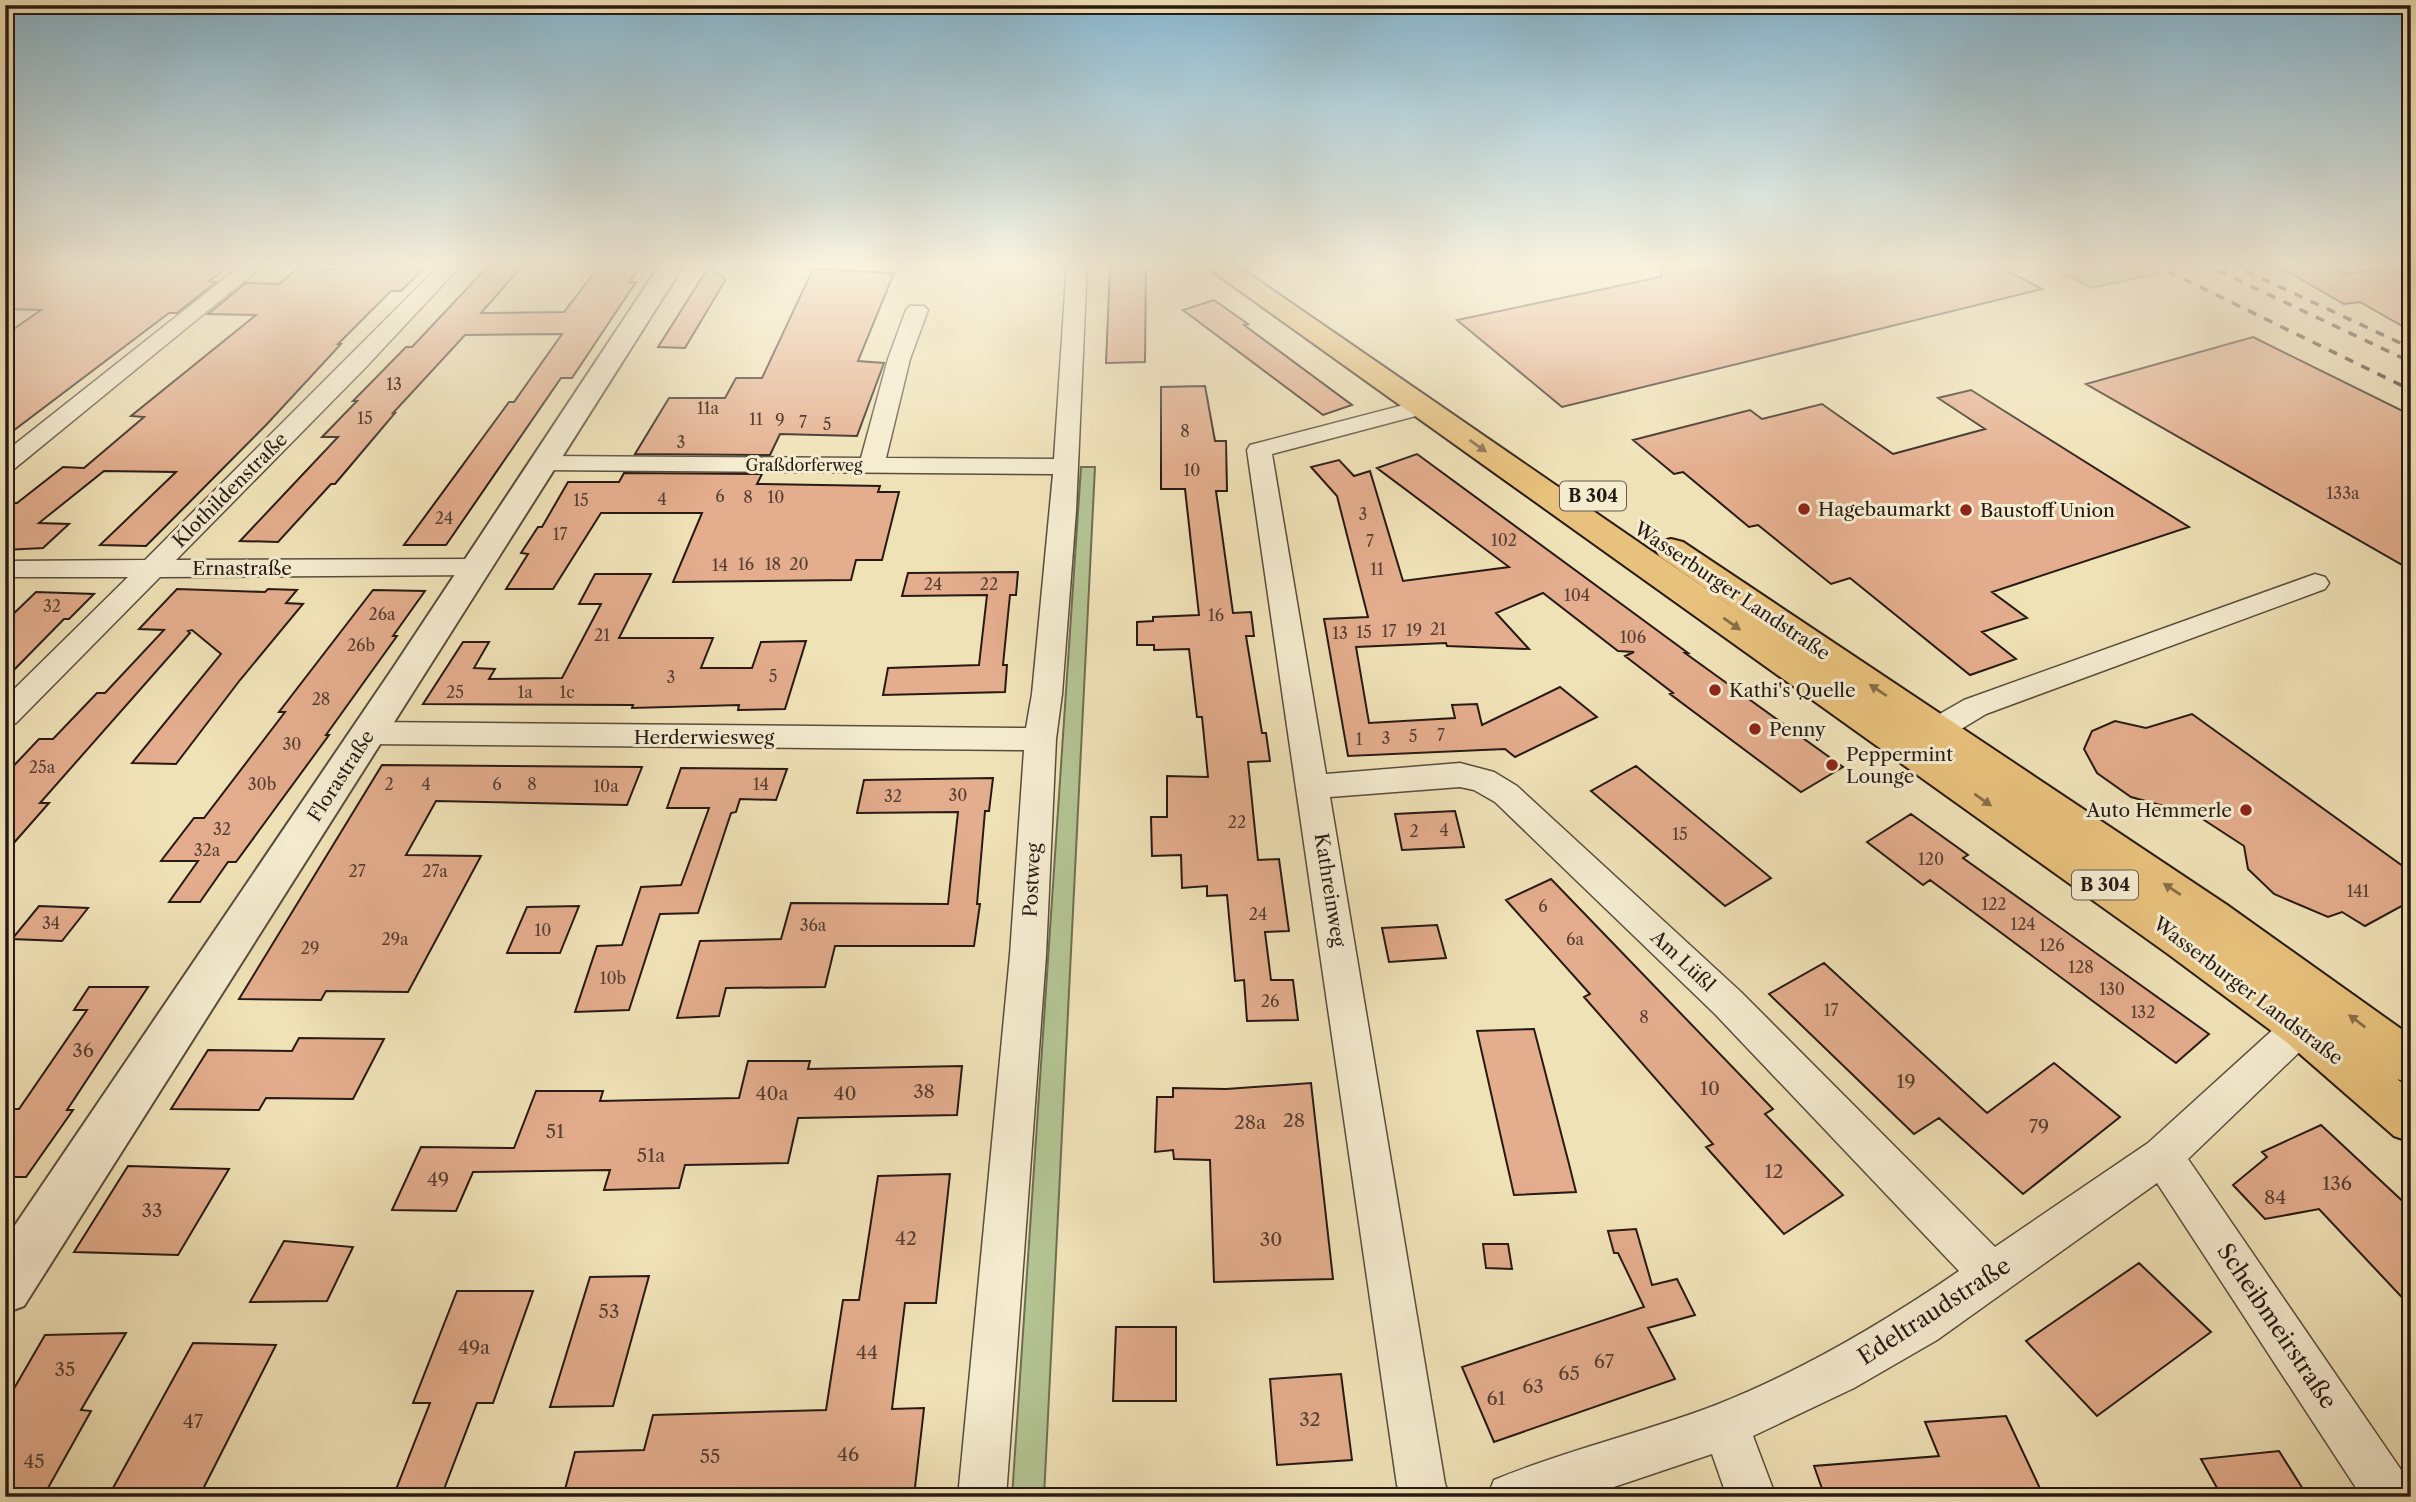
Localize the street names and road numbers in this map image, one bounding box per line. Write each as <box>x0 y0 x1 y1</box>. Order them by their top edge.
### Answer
street label: Klothildenstraße <box>168 428 292 552</box>
street label: Graßdorferweg <box>746 455 863 475</box>
road number: B 304 <box>1560 482 1626 510</box>
street label: Wasserburger Landstraße <box>1629 516 1834 665</box>
street label: Ernastraße <box>192 557 292 580</box>
street label: Florastraße <box>303 726 379 826</box>
street label: Herderwiesweg <box>634 726 775 749</box>
street label: Kathreinweg <box>1310 831 1350 949</box>
street label: Postweg <box>1019 841 1045 918</box>
road number: B 304 <box>2072 870 2138 900</box>
street label: Wasserburger Landstraße <box>2148 912 2347 1070</box>
street label: Am Lüßl <box>1645 925 1720 997</box>
street label: Scheibmeirstraße <box>2211 1238 2343 1414</box>
street label: Edeltraudstraße <box>1852 1251 2016 1371</box>

